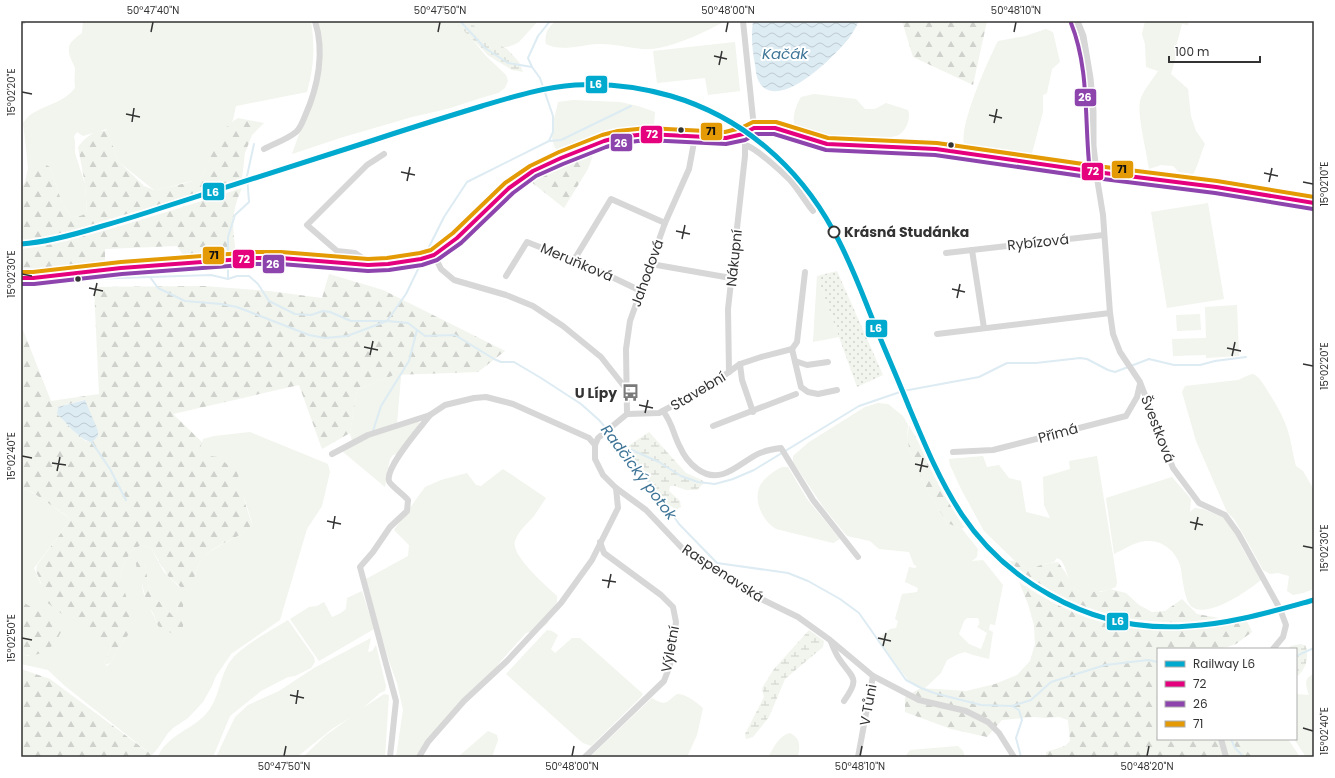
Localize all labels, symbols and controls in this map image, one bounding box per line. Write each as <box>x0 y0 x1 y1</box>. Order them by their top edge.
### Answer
text: 50°47'40"N <box>127 3 179 18</box>
text: 50°47'50"N <box>414 3 466 18</box>
text: 50°48'00"N <box>701 3 755 18</box>
text: 50°48'10"N <box>991 3 1041 18</box>
scale bar <box>1169 38 1260 64</box>
water label: Kačák <box>762 43 809 64</box>
text: 100 m <box>1175 43 1209 60</box>
text: 15°02'20"E <box>4 68 19 116</box>
line badge: L6 <box>585 75 608 94</box>
text: L6 <box>590 76 602 92</box>
line badge: 26 <box>1074 88 1097 107</box>
text: 26 <box>1078 89 1092 105</box>
line badge: 71 <box>700 122 723 141</box>
text: 71 <box>706 123 716 139</box>
line badge: 72 <box>640 125 663 144</box>
unlabelled marker <box>676 125 686 135</box>
text: 72 <box>646 126 658 142</box>
line badge: 26 <box>610 133 633 152</box>
text: 26 <box>614 135 628 151</box>
unlabelled marker <box>946 140 956 150</box>
line badge: 71 <box>1111 160 1134 179</box>
text: 71 <box>1117 161 1127 177</box>
line badge: 72 <box>1081 162 1104 181</box>
text: 15°02'10"E <box>1317 162 1332 206</box>
text: 72 <box>1087 163 1099 179</box>
line badge: L6 <box>202 182 225 201</box>
text: L6 <box>207 184 219 200</box>
place label: Krásná Studánka <box>844 222 969 242</box>
marker: Krásná Studánka <box>827 225 841 239</box>
street label: Nákupní <box>721 228 747 288</box>
street label: Rybízová <box>1006 229 1070 255</box>
street label: Jahodová <box>626 236 668 310</box>
street label: Meruňková <box>537 238 617 286</box>
line badge: 71 <box>202 246 225 265</box>
text: 71 <box>209 247 219 263</box>
line badge: 72 <box>232 249 255 269</box>
text: 15°02'30"E <box>4 250 19 298</box>
text: 72 <box>238 251 250 267</box>
line badge: 26 <box>262 254 285 274</box>
text: 26 <box>266 256 280 272</box>
unlabelled marker <box>73 274 83 284</box>
line badge: L6 <box>865 319 888 338</box>
text: L6 <box>870 320 882 336</box>
text: 15°02'20"E <box>1317 342 1332 390</box>
street label: Stavební <box>667 366 730 415</box>
place label: U Lípy <box>575 383 617 403</box>
bus stop icon: U Lípy <box>620 383 640 403</box>
street label: Švestková <box>1136 392 1180 466</box>
street label: Přímá <box>1036 418 1080 448</box>
water label: Radčický potok <box>596 420 683 525</box>
text: 15°02'40"E <box>4 432 19 480</box>
text: 15°02'30"E <box>1317 524 1332 572</box>
street label: Raspenavská <box>678 539 768 607</box>
line badge: L6 <box>1106 612 1129 631</box>
text: L6 <box>1112 613 1124 629</box>
text: 15°02'50"E <box>4 614 19 662</box>
street label: Výletní <box>656 624 684 674</box>
legend <box>1157 648 1297 740</box>
text: Railway L6 <box>1193 655 1255 672</box>
text: 72 <box>1193 675 1207 692</box>
street label: V Tůni <box>854 683 882 727</box>
text: 26 <box>1193 695 1208 712</box>
text: 15°02'40"E <box>1317 707 1332 755</box>
text: 71 <box>1193 715 1203 732</box>
text: 50°47'50"N <box>258 759 310 774</box>
text: 50°48'00"N <box>545 759 599 774</box>
text: 50°48'10"N <box>835 759 885 774</box>
text: 50°48'20"N <box>1121 759 1173 774</box>

